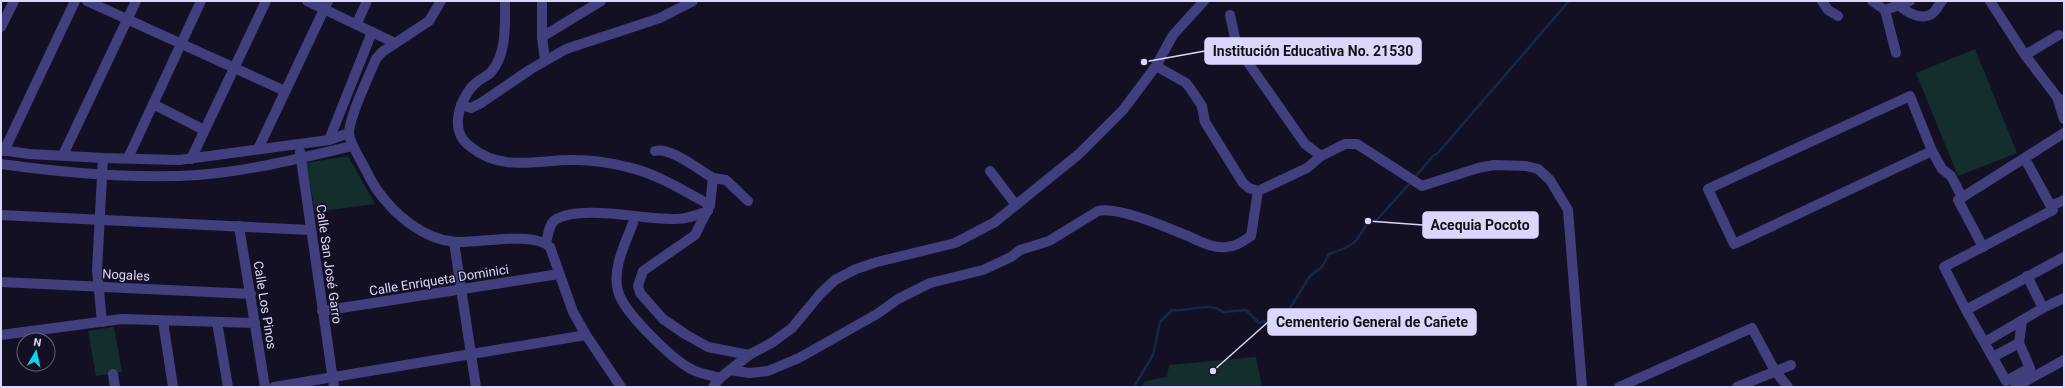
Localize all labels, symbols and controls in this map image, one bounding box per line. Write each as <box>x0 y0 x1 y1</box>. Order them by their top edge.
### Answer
callout: Institución Educativa No. 21530 <box>1205 38 1421 64</box>
text: Institución Educativa No. 21530 <box>1213 43 1413 59</box>
street label: Calle San José Garro <box>313 203 345 325</box>
callout: Acequia Pocoto <box>1423 212 1538 238</box>
text: Acequia Pocoto <box>1430 217 1530 233</box>
street label: Calle Los Pinos <box>251 260 279 350</box>
street label: Calle Enriqueta Dominici <box>368 262 510 298</box>
street label: Nogales <box>102 266 151 284</box>
callout: Cementerio General de Cañete <box>1268 309 1476 335</box>
text: Cementerio General de Cañete <box>1276 314 1469 330</box>
north arrow <box>16 332 56 372</box>
text: N <box>33 336 43 350</box>

